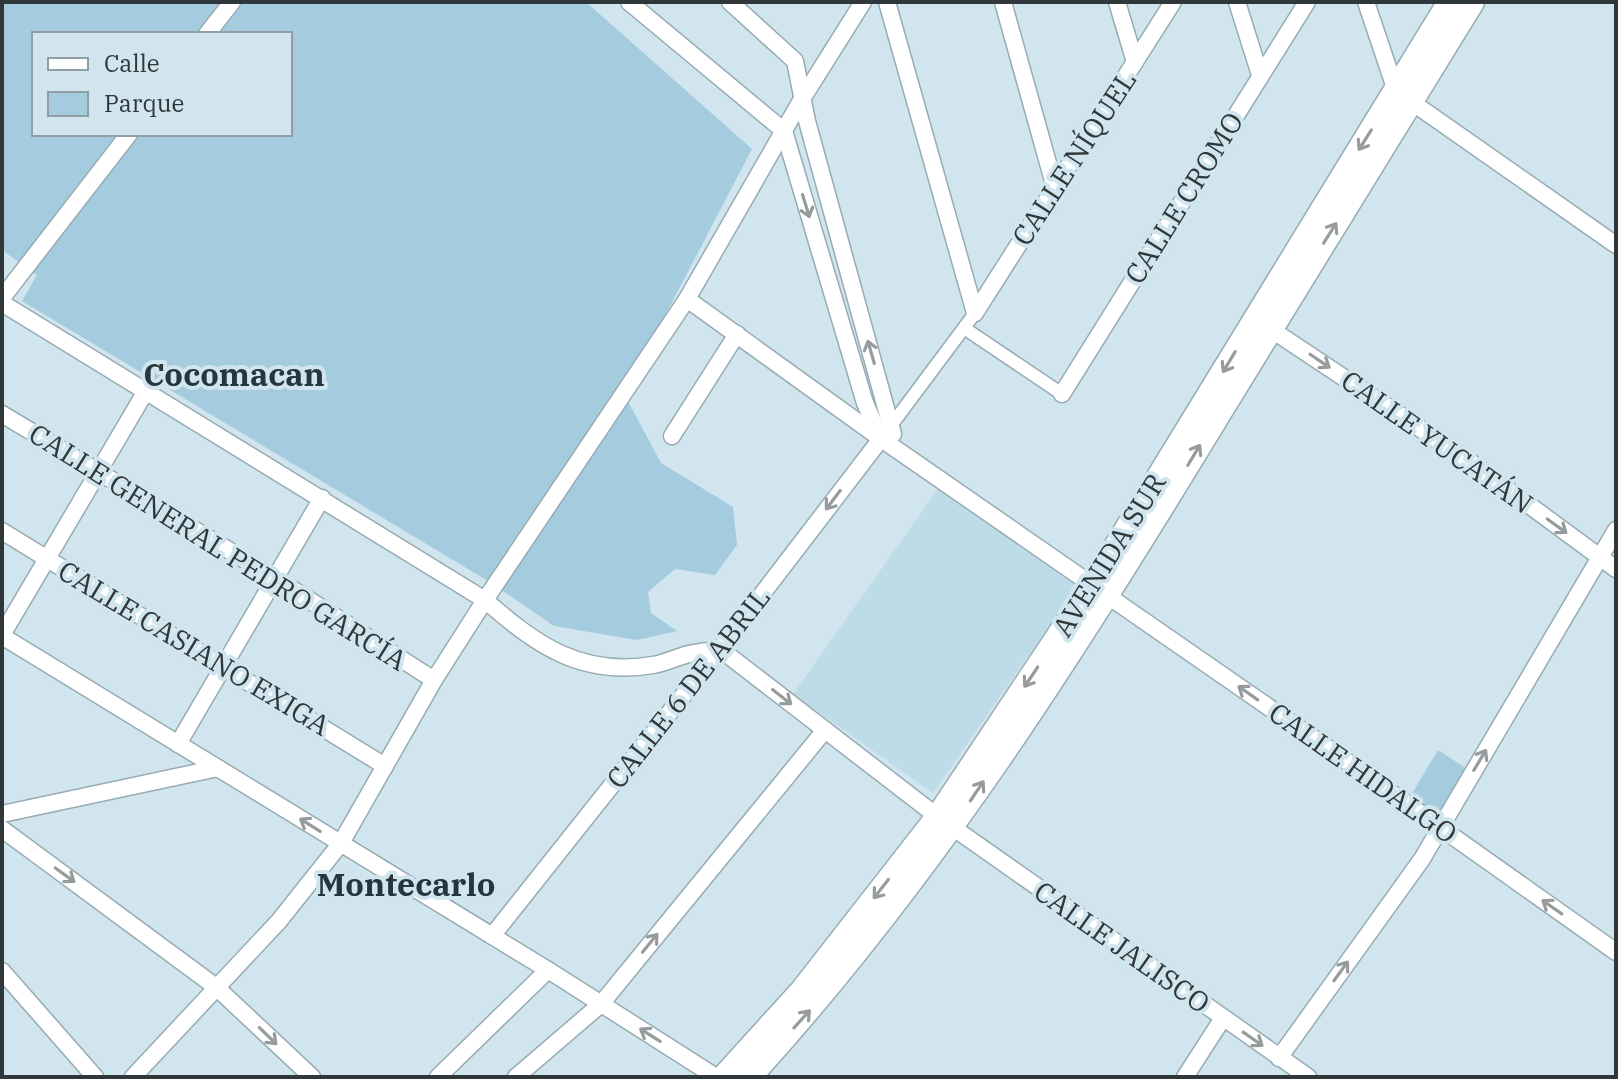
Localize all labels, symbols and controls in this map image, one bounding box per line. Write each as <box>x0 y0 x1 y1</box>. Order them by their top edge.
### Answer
legend <box>32 32 292 136</box>
text: Calle <box>104 47 160 79</box>
street label: CALLE NÍQUEL <box>1003 63 1144 252</box>
text: Parque <box>104 87 184 119</box>
street label: CALLE CROMO <box>1116 105 1251 291</box>
one-way arrow <box>1357 128 1373 151</box>
one-way arrow <box>799 193 814 219</box>
one-way arrow <box>1322 222 1338 245</box>
one-way arrow <box>863 339 878 365</box>
one-way arrow <box>1221 350 1237 373</box>
district label: Cocomacan <box>143 353 325 395</box>
one-way arrow <box>1309 353 1331 370</box>
street label: CALLE YUCATÁN <box>1334 362 1541 522</box>
street label: CALLE GENERAL PEDRO GARCÍA <box>22 415 414 679</box>
one-way arrow <box>1186 444 1202 467</box>
street label: AVENIDA SUR <box>1043 466 1174 644</box>
one-way arrow <box>825 489 841 511</box>
one-way arrow <box>1546 517 1567 534</box>
street label: CALLE CASIANO EXIGA <box>52 552 337 743</box>
street label: CALLE 6 DE ABRIL <box>598 580 778 796</box>
one-way arrow <box>1023 665 1040 687</box>
one-way arrow <box>1238 685 1260 701</box>
one-way arrow <box>771 688 792 705</box>
street label: CALLE HIDALGO <box>1262 694 1465 851</box>
one-way arrow <box>1472 749 1488 772</box>
one-way arrow <box>969 781 985 803</box>
one-way arrow <box>299 816 322 832</box>
district label: Montecarlo <box>317 863 495 905</box>
one-way arrow <box>54 866 75 883</box>
street label: CALLE JALISCO <box>1027 872 1218 1021</box>
one-way arrow <box>873 878 890 899</box>
one-way arrow <box>1542 899 1564 915</box>
one-way arrow <box>641 934 659 954</box>
one-way arrow <box>1333 961 1349 983</box>
one-way arrow <box>792 1010 810 1030</box>
one-way arrow <box>258 1026 277 1045</box>
one-way arrow <box>640 1027 662 1044</box>
one-way arrow <box>1242 1031 1264 1047</box>

